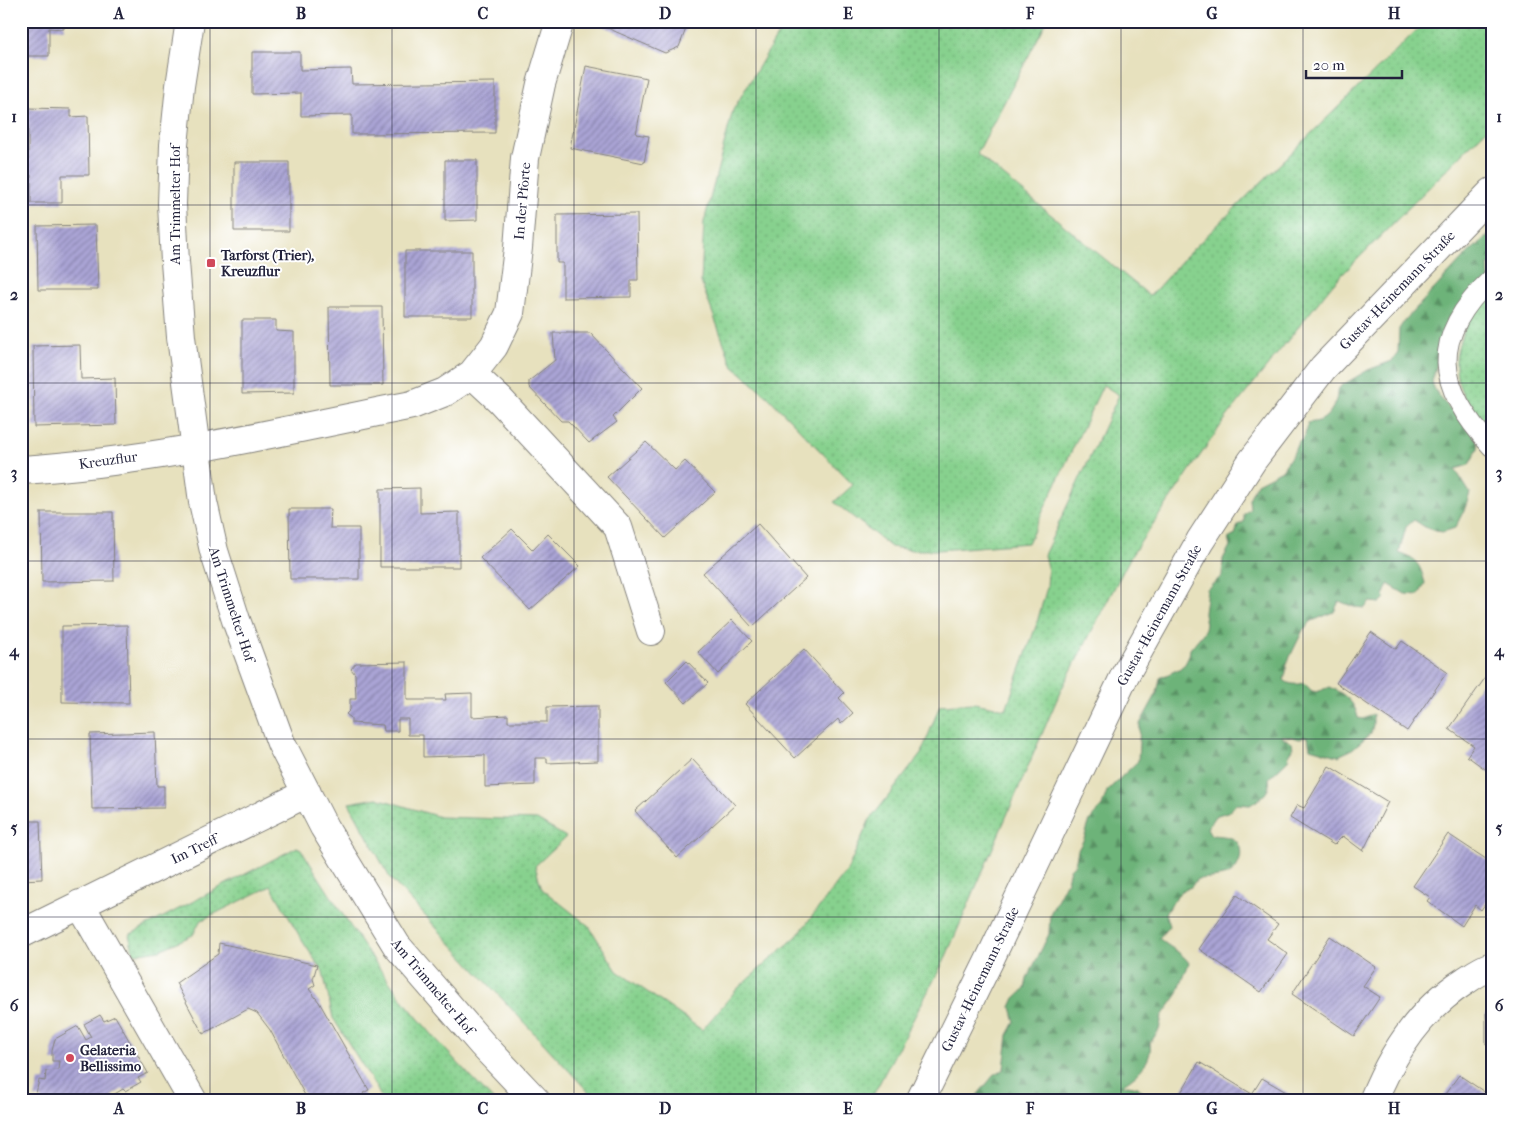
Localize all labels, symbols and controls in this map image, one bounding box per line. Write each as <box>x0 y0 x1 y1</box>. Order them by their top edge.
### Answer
text: A <box>113 4 125 23</box>
text: B <box>296 4 306 23</box>
text: C <box>478 4 489 23</box>
text: D <box>659 4 671 23</box>
text: E <box>843 4 853 23</box>
text: F <box>1025 4 1035 23</box>
text: G <box>1206 4 1218 23</box>
text: H <box>1388 4 1401 23</box>
scale bar <box>1306 48 1402 80</box>
text: 20 m <box>1313 56 1345 74</box>
text: 1 <box>11 107 17 126</box>
text: 1 <box>1496 107 1502 126</box>
street label: Am Trimmelter Hof <box>167 142 184 266</box>
street label: In der Pforte <box>511 161 534 241</box>
street label: Gustav-Heinemann-Straße <box>1336 227 1459 353</box>
place label: Tarforst (Trier), Kreuzflur <box>220 247 314 280</box>
marker: Tarforst (Trier), Kreuzflur <box>205 257 217 269</box>
text: 2 <box>10 285 18 304</box>
text: 2 <box>1495 285 1503 304</box>
street label: Kreuzflur <box>78 448 138 473</box>
text: 3 <box>11 463 17 483</box>
text: 3 <box>1496 463 1502 483</box>
street label: Gustav-Heinemann-Straße <box>1113 541 1205 689</box>
street label: Am Trimmelter Hof <box>205 544 259 667</box>
text: 4 <box>8 641 20 661</box>
text: 4 <box>1493 641 1505 661</box>
text: 5 <box>11 818 18 837</box>
text: 5 <box>1496 818 1503 837</box>
street label: Im Treff <box>168 829 224 868</box>
street label: Gustav-Heinemann-Straße <box>938 904 1023 1054</box>
street label: Am Trimmelter Hof <box>387 934 480 1040</box>
text: 6 <box>10 996 19 1015</box>
text: 6 <box>1495 996 1504 1015</box>
place label: Gelateria Bellissimo <box>80 1042 141 1075</box>
marker: Gelateria Bellissimo <box>64 1052 76 1064</box>
text: A <box>113 1099 125 1118</box>
text: B <box>296 1099 306 1118</box>
text: C <box>478 1099 489 1118</box>
text: D <box>659 1099 671 1118</box>
text: E <box>843 1099 853 1118</box>
text: F <box>1025 1099 1035 1118</box>
text: G <box>1206 1099 1218 1118</box>
text: H <box>1388 1099 1401 1118</box>

